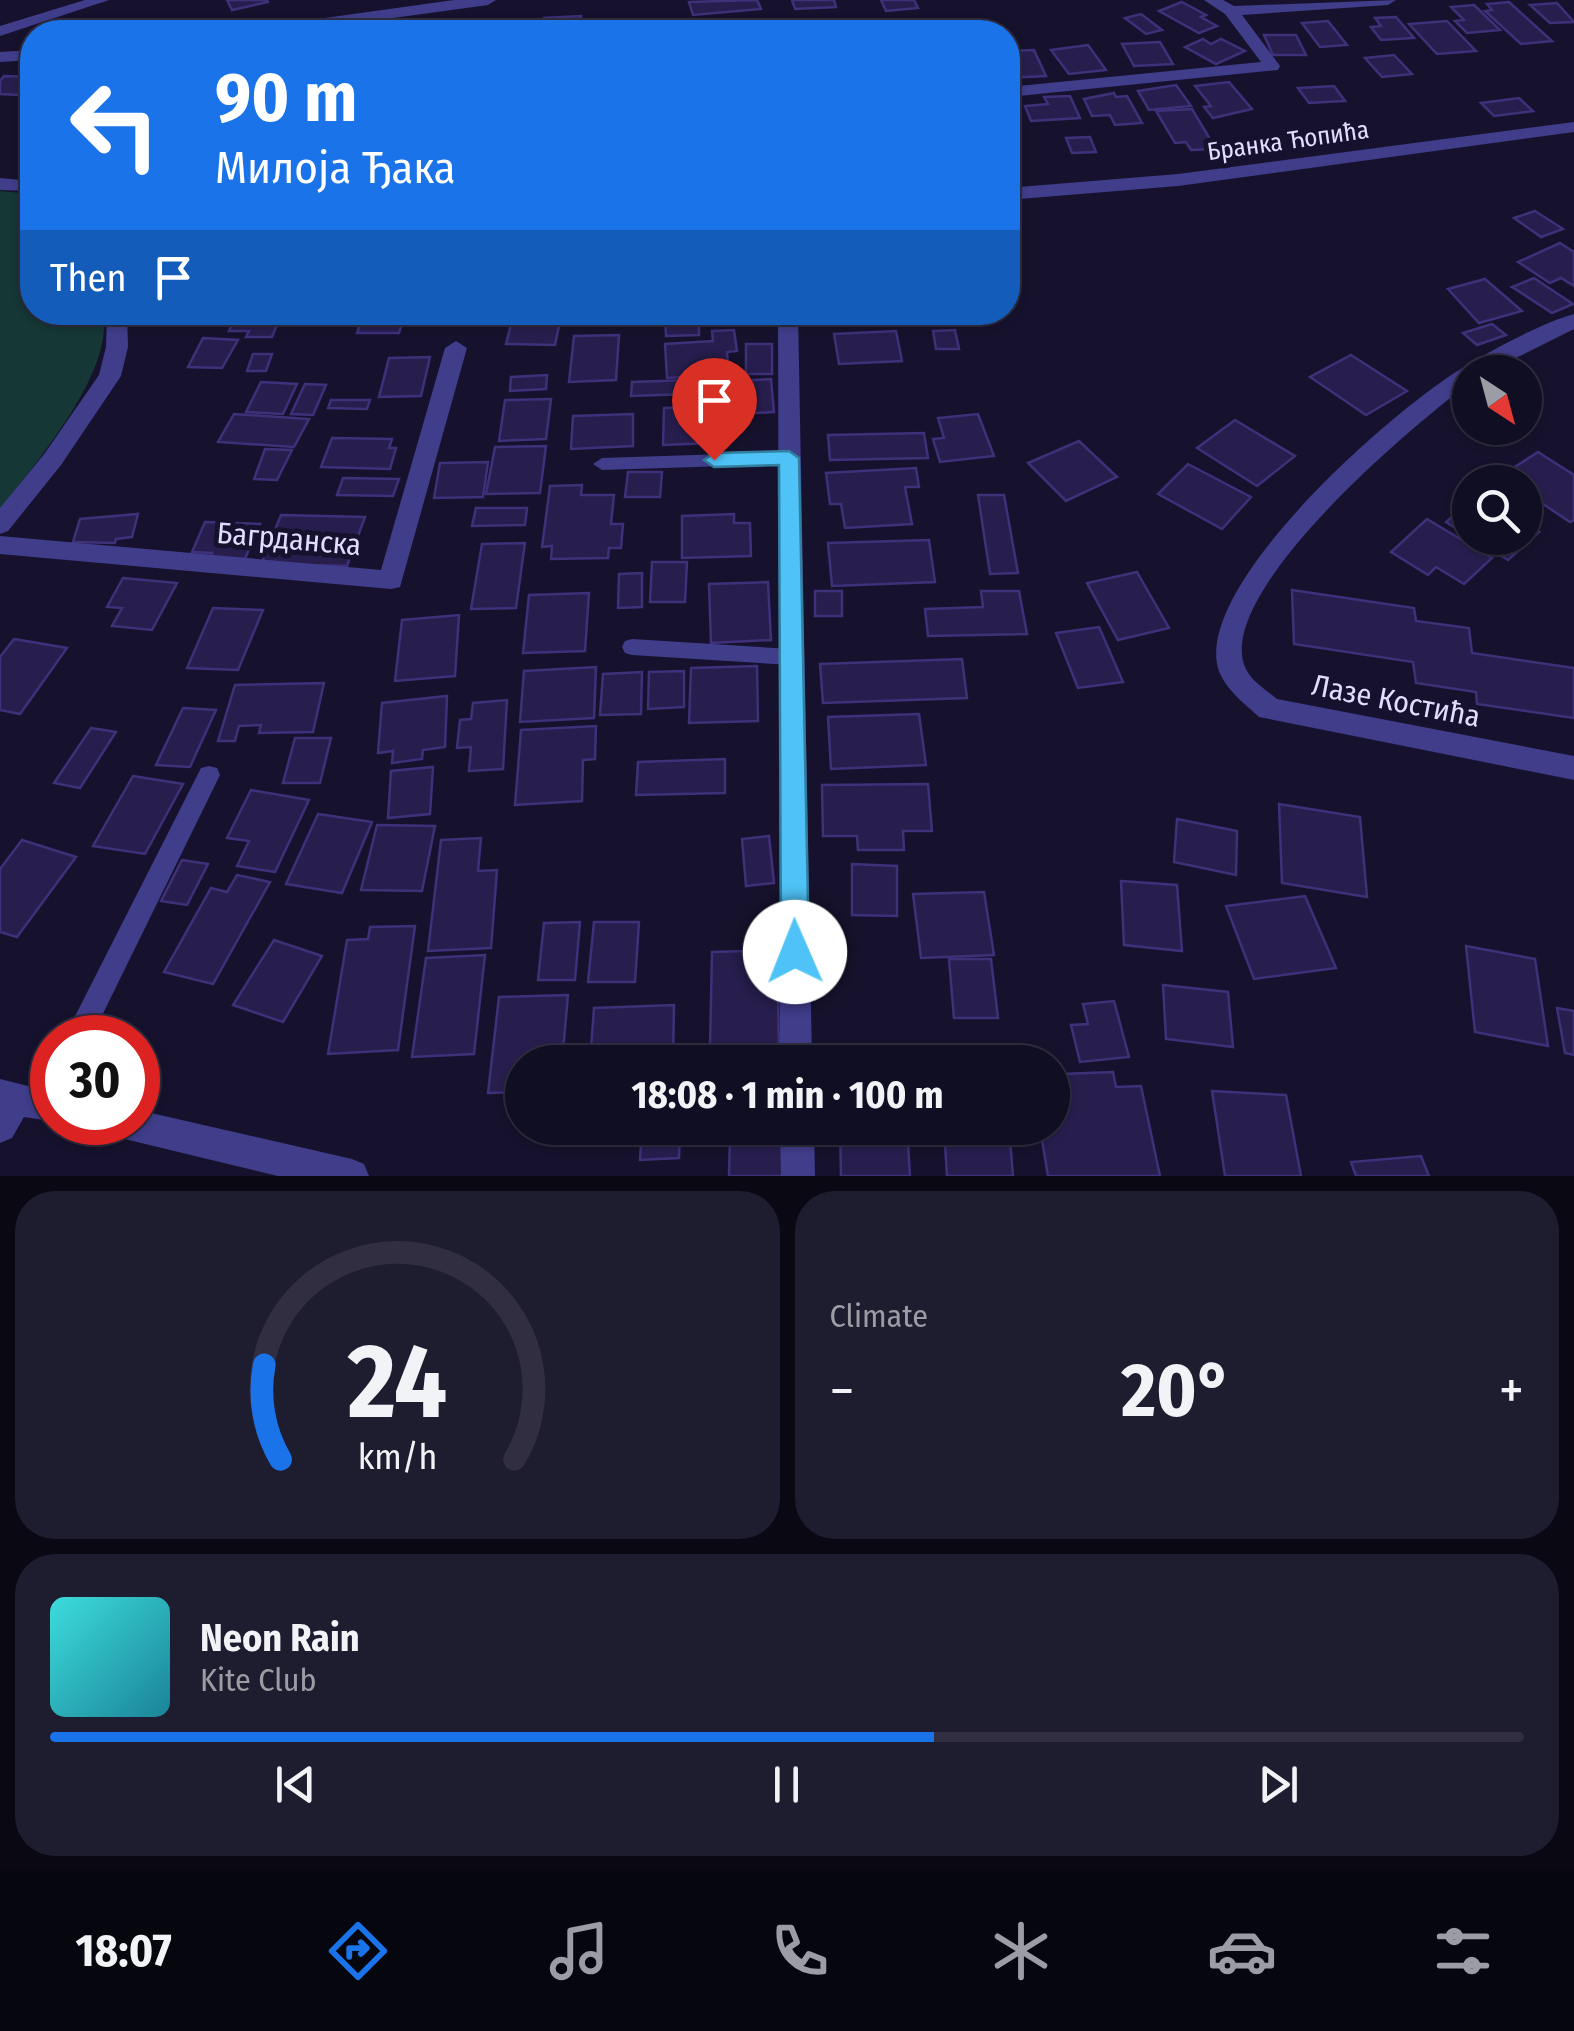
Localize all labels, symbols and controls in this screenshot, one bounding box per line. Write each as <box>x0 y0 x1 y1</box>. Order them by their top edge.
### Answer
text: 90 m <box>215 56 357 140</box>
icon: left <box>50 60 180 190</box>
street label: Бранка Ћопића <box>1205 115 1371 167</box>
text: Милоја Ђака <box>215 141 456 195</box>
icon: arrive <box>146 250 201 305</box>
text: Then <box>50 255 126 301</box>
north arrow <box>1452 355 1542 445</box>
map controls <box>1452 355 1542 555</box>
pin <box>672 358 757 461</box>
icon: arrive <box>687 373 742 428</box>
button: search <box>1452 465 1542 555</box>
street label: Багрданска <box>215 515 363 563</box>
street label: Лазе Костића <box>1309 667 1483 735</box>
position arrow <box>743 900 847 1004</box>
speed limit sign: 30 <box>30 1015 160 1145</box>
text: 18:08 · 1 min · 100 m <box>632 1072 943 1118</box>
text: Climate <box>830 1297 928 1335</box>
text: 24 <box>346 1320 447 1445</box>
text: 20° <box>1121 1346 1232 1436</box>
text: − <box>830 1358 854 1424</box>
text: + <box>1499 1358 1524 1424</box>
text: km/h <box>357 1436 437 1478</box>
text: Neon Rain <box>200 1615 360 1661</box>
text: Kite Club <box>200 1661 316 1699</box>
icon: previous <box>268 1757 323 1812</box>
icon: pause <box>759 1757 814 1812</box>
icon: next <box>1251 1757 1306 1812</box>
icon: directions <box>323 1916 393 1986</box>
icon: music <box>544 1916 614 1986</box>
icon: phone <box>765 1916 835 1986</box>
icon: climate <box>986 1916 1056 1986</box>
icon: car <box>1207 1916 1277 1986</box>
icon: filters <box>1428 1916 1498 1986</box>
text: 18:07 <box>76 1924 172 1978</box>

